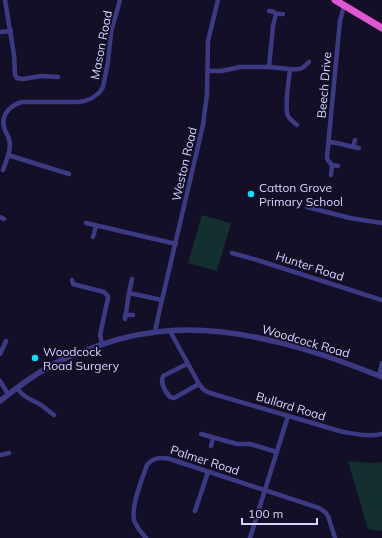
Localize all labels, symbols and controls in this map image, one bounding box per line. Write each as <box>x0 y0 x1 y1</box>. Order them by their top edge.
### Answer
street label: Mason Road <box>87 9 115 81</box>
street label: Beech Drive <box>314 51 334 119</box>
street label: Weston Road <box>168 125 200 203</box>
place label: Catton Grove Primary School <box>259 180 343 209</box>
marker: Catton Grove Primary School <box>246 189 256 199</box>
street label: Hunter Road <box>274 248 346 284</box>
street label: Woodcock Road <box>260 321 352 361</box>
place label: Woodcock Road Surgery <box>43 344 120 373</box>
marker: Woodcock Road Surgery <box>30 353 40 363</box>
street label: Bullard Road <box>254 388 328 424</box>
street label: Palmer Road <box>169 442 241 478</box>
scale bar <box>242 500 317 526</box>
text: 100 m <box>248 506 283 521</box>

